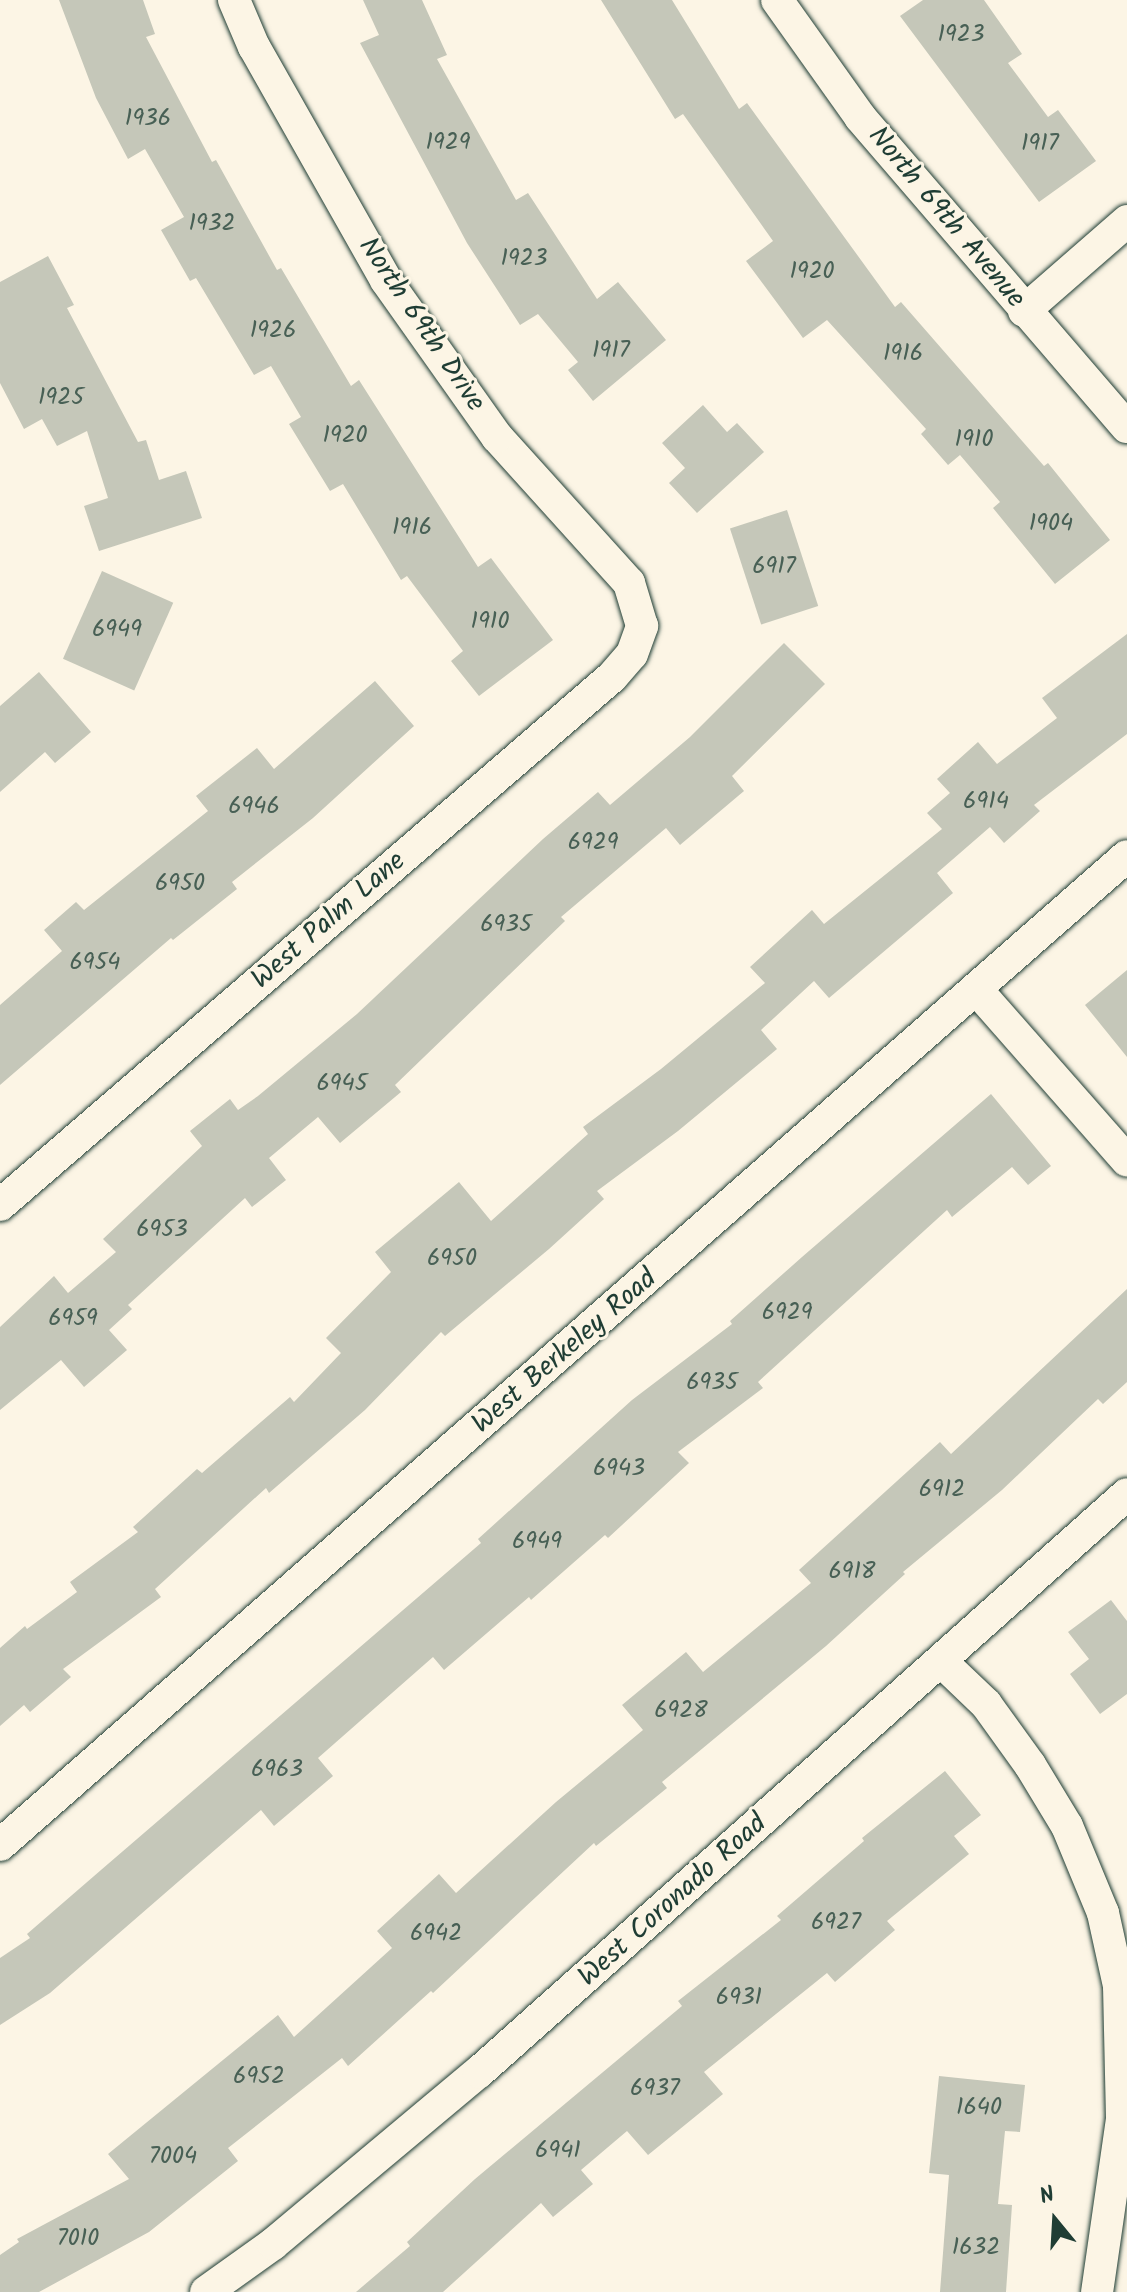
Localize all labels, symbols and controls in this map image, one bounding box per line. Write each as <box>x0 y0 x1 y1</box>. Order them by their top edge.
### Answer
house number: 1923 <box>938 21 984 49</box>
house number: 1936 <box>125 105 171 133</box>
street label: North 69th Avenue <box>860 120 1032 316</box>
house number: 1929 <box>426 129 470 157</box>
house number: 1917 <box>1021 130 1059 158</box>
house number: 1932 <box>189 210 235 238</box>
street label: North 69th Drive <box>350 232 492 418</box>
house number: 1923 <box>501 245 547 273</box>
house number: 1920 <box>789 258 835 286</box>
house number: 1926 <box>250 317 296 345</box>
house number: 1917 <box>592 337 630 365</box>
house number: 1916 <box>883 340 923 368</box>
house number: 1925 <box>38 384 84 412</box>
house number: 1920 <box>322 422 368 450</box>
house number: 1910 <box>955 426 993 454</box>
house number: 1904 <box>1029 510 1073 538</box>
house number: 1916 <box>392 514 432 542</box>
house number: 6917 <box>752 553 796 581</box>
house number: 1910 <box>471 608 509 636</box>
house number: 6949 <box>92 616 142 644</box>
house number: 6914 <box>963 788 1009 816</box>
house number: 6946 <box>228 793 280 821</box>
house number: 6929 <box>568 829 618 857</box>
street label: West Palm Lane <box>245 845 413 997</box>
house number: 6950 <box>155 870 205 898</box>
house number: 6935 <box>480 911 532 939</box>
house number: 6954 <box>69 949 121 977</box>
house number: 6945 <box>316 1070 368 1098</box>
house number: 6953 <box>136 1216 188 1244</box>
house number: 6950 <box>427 1245 477 1273</box>
street label: West Berkeley Road <box>466 1263 664 1441</box>
house number: 6929 <box>762 1299 812 1327</box>
house number: 6959 <box>48 1305 98 1333</box>
house number: 6935 <box>686 1369 738 1397</box>
house number: 6943 <box>593 1455 645 1483</box>
house number: 6912 <box>919 1476 965 1504</box>
house number: 6949 <box>512 1528 562 1556</box>
house number: 6918 <box>828 1558 876 1586</box>
house number: 6928 <box>654 1697 708 1725</box>
house number: 6963 <box>251 1756 303 1784</box>
street label: West Coronado Road <box>572 1808 774 1994</box>
house number: 6927 <box>811 1909 861 1937</box>
house number: 6942 <box>410 1920 462 1948</box>
house number: 6931 <box>716 1984 762 2012</box>
house number: 6952 <box>233 2063 285 2091</box>
house number: 6937 <box>630 2075 680 2103</box>
house number: 1640 <box>956 2094 1002 2122</box>
house number: 6941 <box>535 2137 581 2165</box>
house number: 7004 <box>149 2143 197 2171</box>
text: N <box>1035 2178 1059 2215</box>
north arrow <box>1015 2180 1095 2260</box>
house number: 7010 <box>57 2225 99 2253</box>
house number: 1632 <box>952 2234 1000 2262</box>

